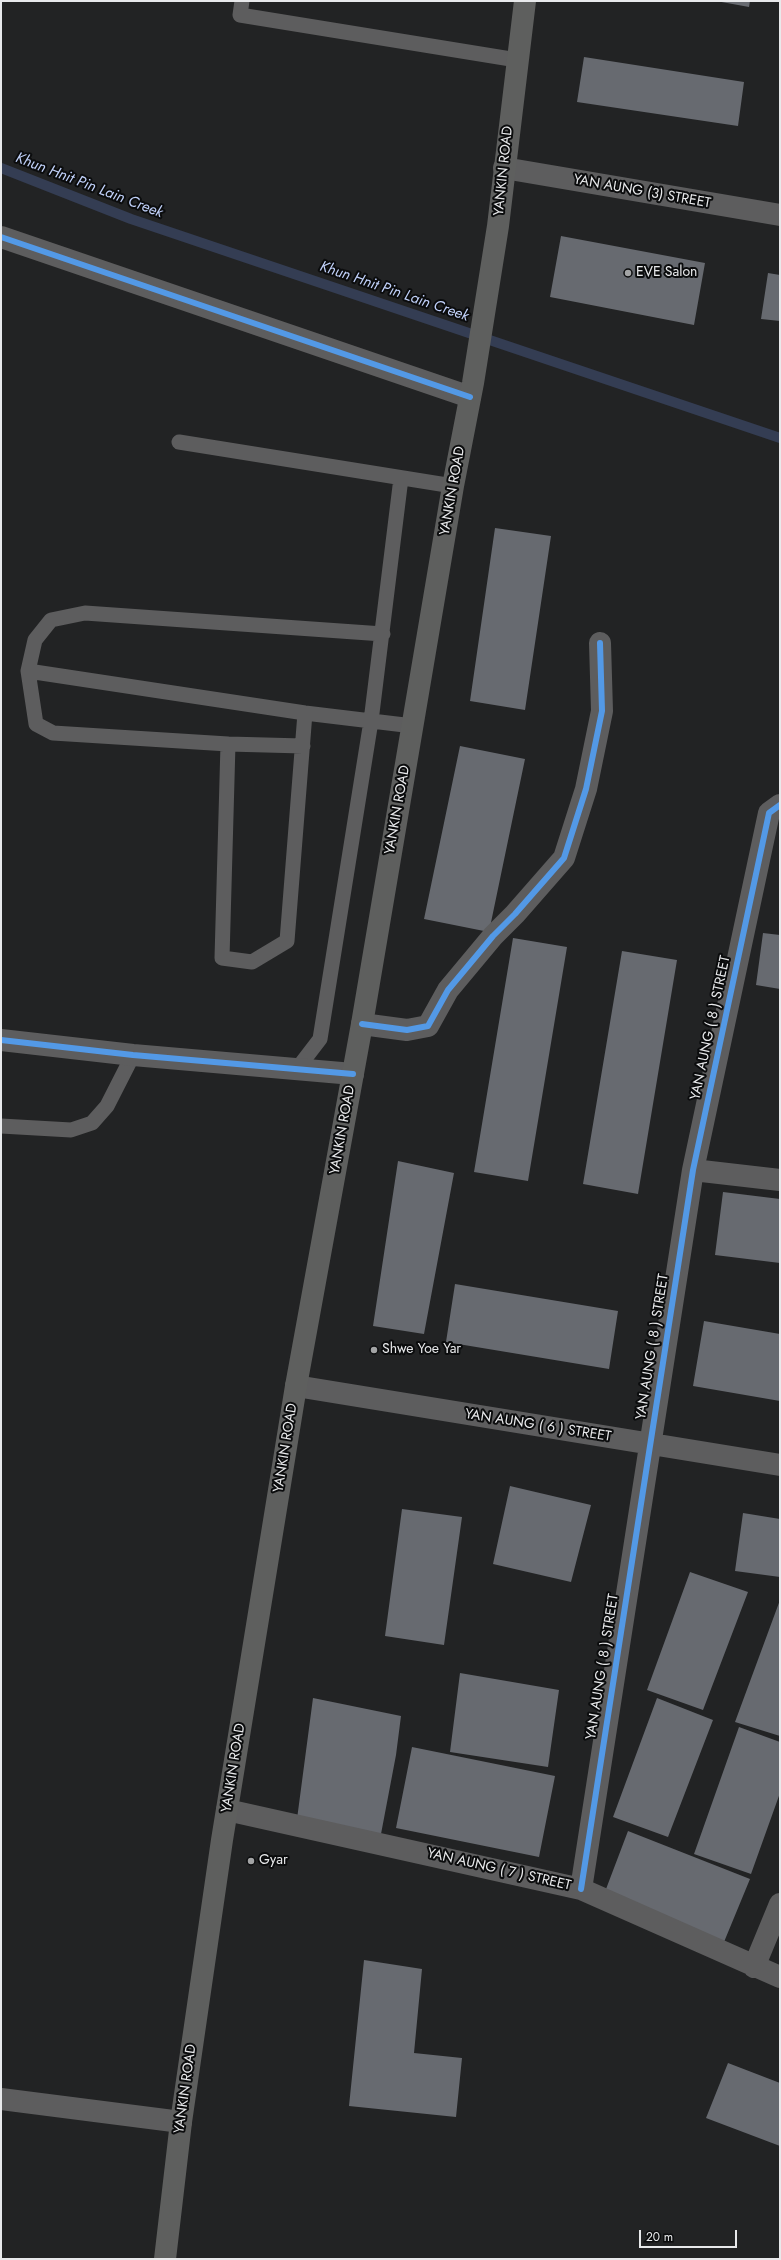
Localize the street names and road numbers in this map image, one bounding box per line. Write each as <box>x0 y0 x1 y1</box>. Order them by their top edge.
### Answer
street label: YANKIN ROAD <box>491 125 517 217</box>
street label: YAN AUNG (3) STREET <box>572 172 712 212</box>
street label: YANKIN ROAD <box>437 445 469 537</box>
street label: YANKIN ROAD <box>382 764 414 856</box>
street label: YAN AUNG ( 8 ) STREET <box>687 954 735 1102</box>
street label: YANKIN ROAD <box>327 1084 359 1176</box>
street label: YAN AUNG ( 8 ) STREET <box>633 1273 673 1421</box>
street label: YANKIN ROAD <box>271 1402 301 1494</box>
street label: YAN AUNG ( 6 ) STREET <box>464 1406 612 1446</box>
street label: YAN AUNG ( 8 ) STREET <box>583 1593 623 1741</box>
street label: YANKIN ROAD <box>219 1722 249 1814</box>
street label: YAN AUNG ( 7 ) STREET <box>425 1845 573 1895</box>
street label: YANKIN ROAD <box>171 2043 201 2135</box>

